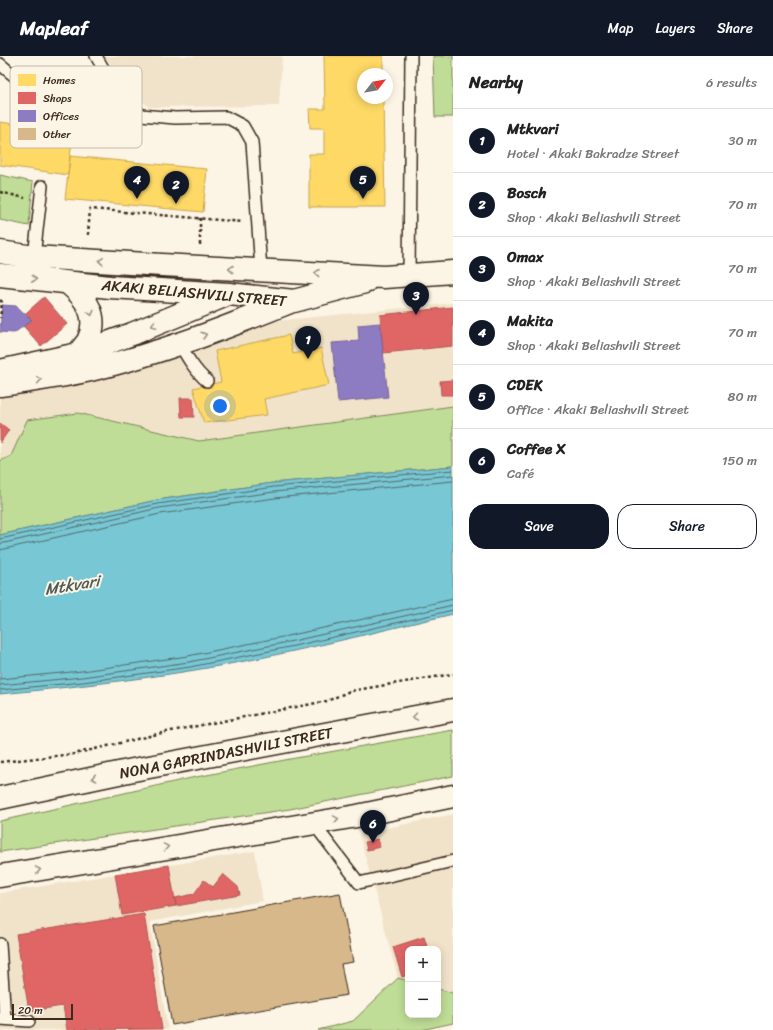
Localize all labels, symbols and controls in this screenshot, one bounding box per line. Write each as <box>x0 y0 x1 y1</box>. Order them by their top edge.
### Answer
text: Mapleaf <box>20 12 88 45</box>
text: Map <box>608 16 633 41</box>
text: Layers <box>655 16 695 41</box>
text: Share <box>717 16 753 41</box>
legend <box>10 66 142 148</box>
text: Nearby <box>469 67 523 97</box>
north arrow <box>357 68 393 104</box>
text: Homes <box>43 71 76 90</box>
text: 6 results <box>706 71 757 94</box>
text: Shops <box>43 89 72 108</box>
text: Offices <box>43 107 80 126</box>
text: Mtkvari <box>507 116 559 142</box>
text: Other <box>43 125 71 144</box>
text: 1 <box>479 129 485 152</box>
text: 30 m <box>728 129 757 152</box>
text: Hotel · Akaki Bakradze Street <box>507 142 679 165</box>
pin: 4 <box>124 166 150 199</box>
pin: 5 <box>350 166 376 199</box>
pin: 2 <box>163 171 189 204</box>
text: Bosch <box>507 180 546 206</box>
text: 2 <box>478 193 486 216</box>
text: 70 m <box>728 193 757 216</box>
text: Shop · Akaki Beliashvili Street <box>507 206 681 229</box>
text: Omax <box>507 244 543 270</box>
one-way arrow <box>98 257 105 266</box>
text: 3 <box>478 257 486 280</box>
text: 70 m <box>728 257 757 280</box>
one-way arrow <box>228 264 234 273</box>
one-way arrow <box>314 269 320 278</box>
text: Shop · Akaki Beliashvili Street <box>507 270 681 293</box>
street label: AKAKI BELIASHVILI STREET <box>99 272 289 314</box>
one-way arrow <box>31 274 37 283</box>
pin: 3 <box>403 282 429 315</box>
text: Makita <box>507 308 553 334</box>
one-way arrow <box>86 310 94 316</box>
one-way arrow <box>151 320 159 328</box>
text: 4 <box>478 321 486 344</box>
text: 70 m <box>728 321 757 344</box>
pin: 1 <box>295 326 321 359</box>
one-way arrow <box>201 331 208 340</box>
text: Shop · Akaki Beliashvili Street <box>507 334 681 357</box>
text: CDEK <box>507 372 543 398</box>
one-way arrow <box>36 376 42 385</box>
text: 5 <box>478 385 486 408</box>
text: 80 m <box>728 385 757 408</box>
your location <box>210 396 230 416</box>
text: Office · Akaki Beliashvili Street <box>507 398 689 421</box>
text: Coffee X <box>507 436 566 462</box>
text: 6 <box>478 449 486 472</box>
text: 150 m <box>722 449 757 472</box>
text: Café <box>507 462 534 485</box>
button: Save <box>469 504 609 549</box>
button: Share <box>617 504 757 549</box>
water label: Mtkvari <box>43 566 105 604</box>
one-way arrow <box>411 712 418 721</box>
street label: NONA GAPRINDASHVILI STREET <box>117 719 336 786</box>
one-way arrow <box>91 773 98 782</box>
pin: 6 <box>360 810 386 843</box>
one-way arrow <box>333 815 339 824</box>
one-way arrow <box>163 843 170 852</box>
one-way arrow <box>35 866 42 874</box>
map controls <box>405 946 441 1018</box>
button: + <box>405 946 441 982</box>
button: − <box>405 982 441 1018</box>
text: 20 m <box>18 1001 43 1020</box>
scale bar <box>12 1002 73 1021</box>

